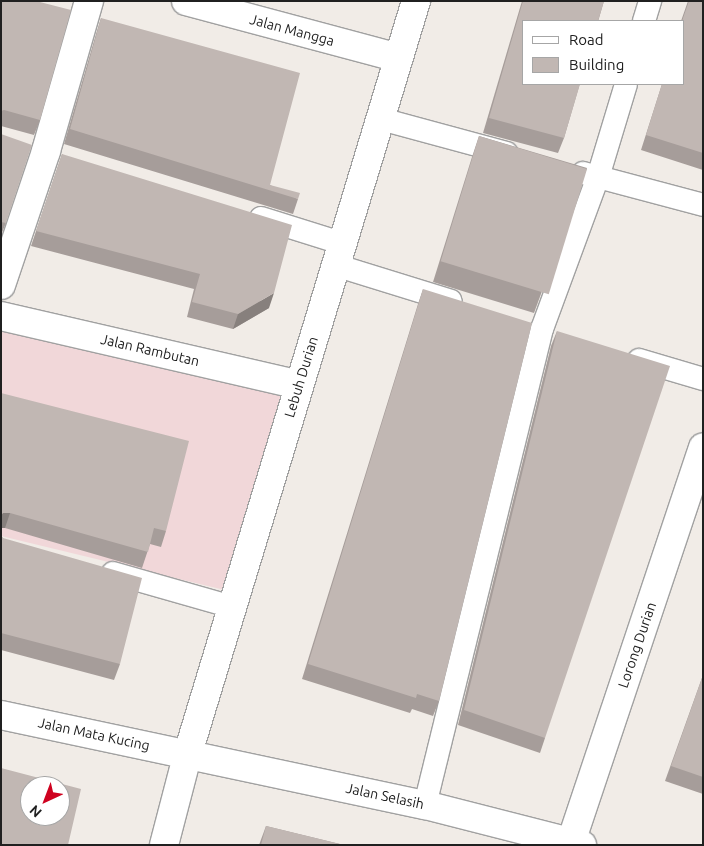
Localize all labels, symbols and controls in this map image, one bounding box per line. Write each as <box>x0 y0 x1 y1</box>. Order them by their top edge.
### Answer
street label: Jalan Mangga <box>248 11 336 49</box>
legend <box>522 20 684 85</box>
text: Road <box>569 31 604 48</box>
text: Building <box>569 56 624 73</box>
street label: Jalan Rambutan <box>99 330 201 370</box>
street label: Lebuh Durian <box>281 334 321 420</box>
street label: Lorong Durian <box>614 600 660 690</box>
street label: Jalan Mata Kucing <box>37 714 151 754</box>
north arrow <box>20 776 70 826</box>
street label: Jalan Selasih <box>344 780 426 812</box>
text: N <box>26 802 45 821</box>

